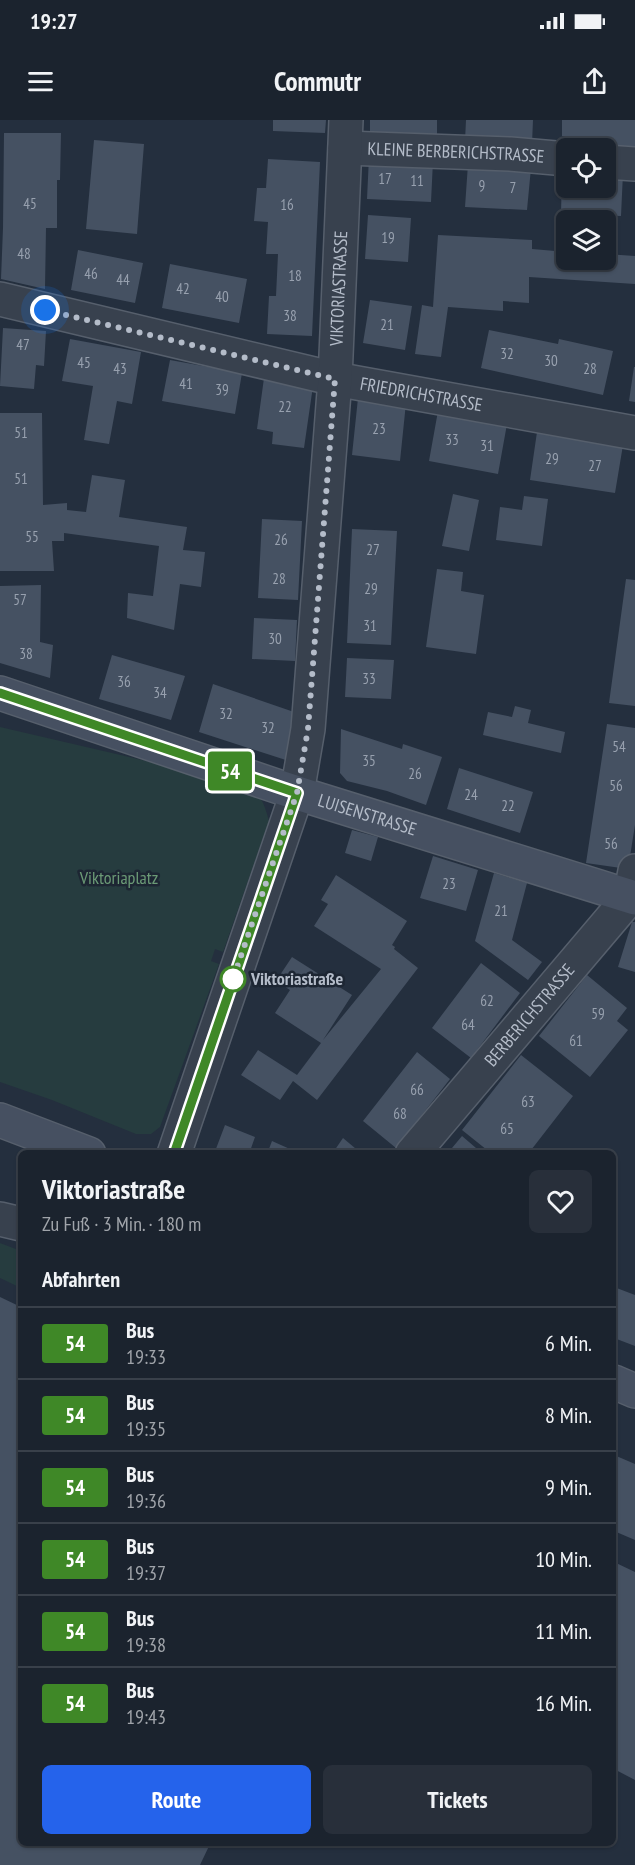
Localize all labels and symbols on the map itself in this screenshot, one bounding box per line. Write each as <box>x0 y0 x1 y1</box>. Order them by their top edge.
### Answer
street label: KLEINE BERBERICHSTRASSE <box>367 137 545 168</box>
house number: 17 <box>378 169 392 188</box>
house number: 11 <box>410 171 424 190</box>
house number: 9 <box>479 176 485 195</box>
house number: 7 <box>510 178 516 197</box>
house number: 45 <box>23 194 37 213</box>
house number: 16 <box>280 195 294 214</box>
house number: 19 <box>381 228 395 247</box>
street label: VIKTORIASTRASSE <box>324 230 352 347</box>
house number: 48 <box>17 244 31 263</box>
house number: 46 <box>84 264 98 283</box>
house number: 18 <box>288 266 302 285</box>
house number: 44 <box>116 270 130 289</box>
house number: 42 <box>176 279 190 298</box>
house number: 40 <box>215 287 229 306</box>
your location <box>30 295 60 325</box>
house number: 38 <box>283 306 297 325</box>
house number: 21 <box>380 315 394 334</box>
house number: 47 <box>16 335 30 354</box>
house number: 32 <box>500 344 514 363</box>
house number: 30 <box>544 351 558 370</box>
house number: 45 <box>77 353 91 372</box>
house number: 43 <box>113 359 127 378</box>
house number: 28 <box>583 359 597 378</box>
street label: FRIEDRICHSTRASSE <box>358 372 484 416</box>
house number: 41 <box>179 374 193 393</box>
house number: 39 <box>215 380 229 399</box>
house number: 22 <box>278 397 292 416</box>
house number: 23 <box>372 419 386 438</box>
house number: 51 <box>14 423 28 442</box>
house number: 33 <box>445 430 459 449</box>
house number: 31 <box>480 436 494 455</box>
house number: 29 <box>545 449 559 468</box>
house number: 27 <box>588 456 602 475</box>
house number: 51 <box>14 469 28 488</box>
house number: 55 <box>25 527 39 546</box>
house number: 26 <box>274 530 288 549</box>
house number: 27 <box>366 540 380 559</box>
house number: 28 <box>272 569 286 588</box>
house number: 29 <box>364 579 378 598</box>
house number: 57 <box>13 590 27 609</box>
house number: 31 <box>363 616 377 635</box>
house number: 30 <box>268 629 282 648</box>
house number: 38 <box>19 644 33 663</box>
house number: 33 <box>362 669 376 688</box>
house number: 36 <box>117 672 131 691</box>
house number: 34 <box>153 683 167 702</box>
house number: 32 <box>219 704 233 723</box>
house number: 32 <box>261 718 275 737</box>
house number: 54 <box>612 737 626 756</box>
house number: 35 <box>362 751 376 770</box>
line badge: 54 <box>203 752 257 790</box>
house number: 26 <box>408 764 422 783</box>
house number: 56 <box>609 776 623 795</box>
house number: 24 <box>464 785 478 804</box>
street label: LUISENSTRASSE <box>315 788 420 840</box>
house number: 22 <box>501 796 515 815</box>
house number: 56 <box>604 834 618 853</box>
park label: Viktoriaplatz <box>79 866 158 889</box>
house number: 23 <box>442 874 456 893</box>
house number: 21 <box>494 901 508 920</box>
street label: BERBERICHSTRASSE <box>479 959 579 1071</box>
marker: Viktoriastraße <box>220 966 246 992</box>
place label: Viktoriastraße <box>250 967 343 990</box>
house number: 62 <box>480 991 494 1010</box>
house number: 59 <box>591 1004 605 1023</box>
house number: 64 <box>461 1015 475 1034</box>
house number: 61 <box>569 1031 583 1050</box>
house number: 66 <box>410 1080 424 1099</box>
house number: 63 <box>521 1092 535 1111</box>
house number: 68 <box>393 1104 407 1123</box>
house number: 65 <box>500 1119 514 1138</box>

